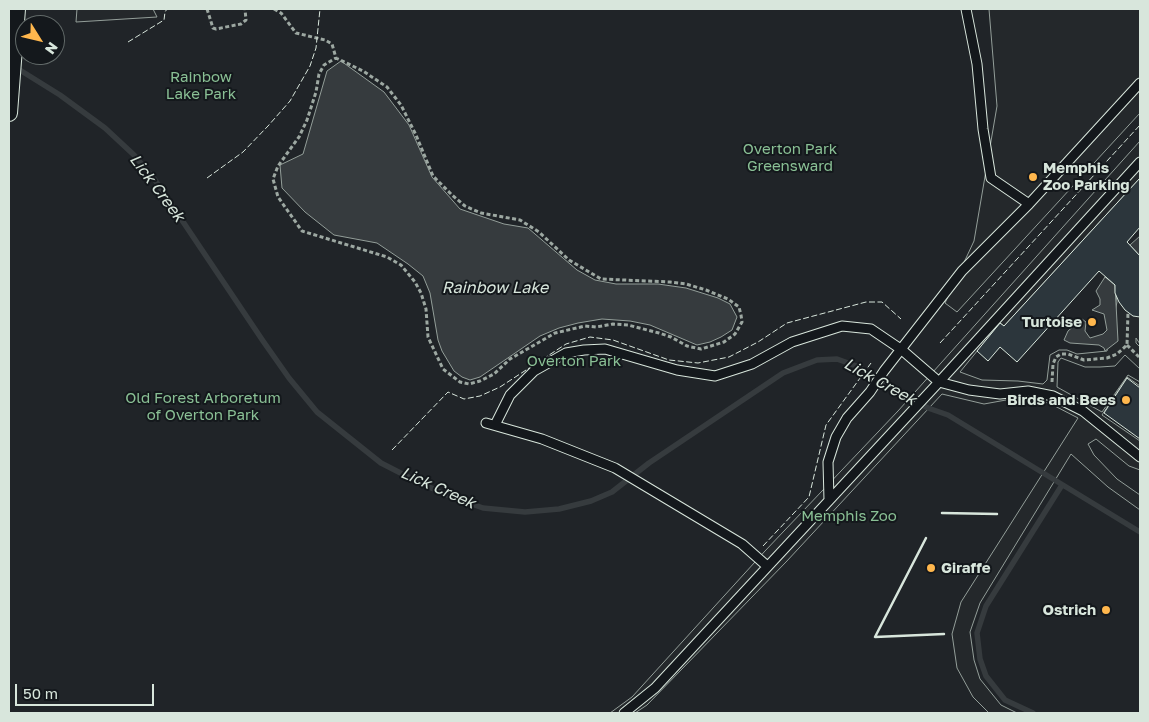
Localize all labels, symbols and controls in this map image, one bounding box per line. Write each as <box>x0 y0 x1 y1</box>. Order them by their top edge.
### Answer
north arrow <box>15 15 65 65</box>
text: N <box>42 39 62 58</box>
park label: Rainbow Lake Park <box>166 68 236 103</box>
park label: Overton Park Greensward <box>743 140 837 175</box>
water label: Lick Creek <box>125 150 189 226</box>
place label: Memphis Zoo Parking <box>1043 159 1130 194</box>
marker: Memphis Zoo Parking <box>1027 171 1039 183</box>
water label: Rainbow Lake <box>442 278 548 298</box>
place label: Turtoise <box>1021 313 1082 331</box>
marker: Turtoise <box>1086 316 1098 328</box>
park label: Overton Park <box>527 352 621 370</box>
water label: Lick Creek <box>840 354 920 410</box>
park label: Old Forest Arboretum of Overton Park <box>125 389 281 424</box>
place label: Birds and Bees <box>1007 391 1116 409</box>
marker: Birds and Bees <box>1120 394 1132 406</box>
water label: Lick Creek <box>398 463 478 513</box>
park label: Memphis Zoo <box>801 507 897 525</box>
place label: Giraffe <box>941 559 990 577</box>
marker: Giraffe <box>925 562 937 574</box>
place label: Ostrich <box>1042 601 1096 619</box>
marker: Ostrich <box>1100 604 1112 616</box>
scale bar <box>18 674 156 706</box>
text: 50 m <box>23 684 58 702</box>

